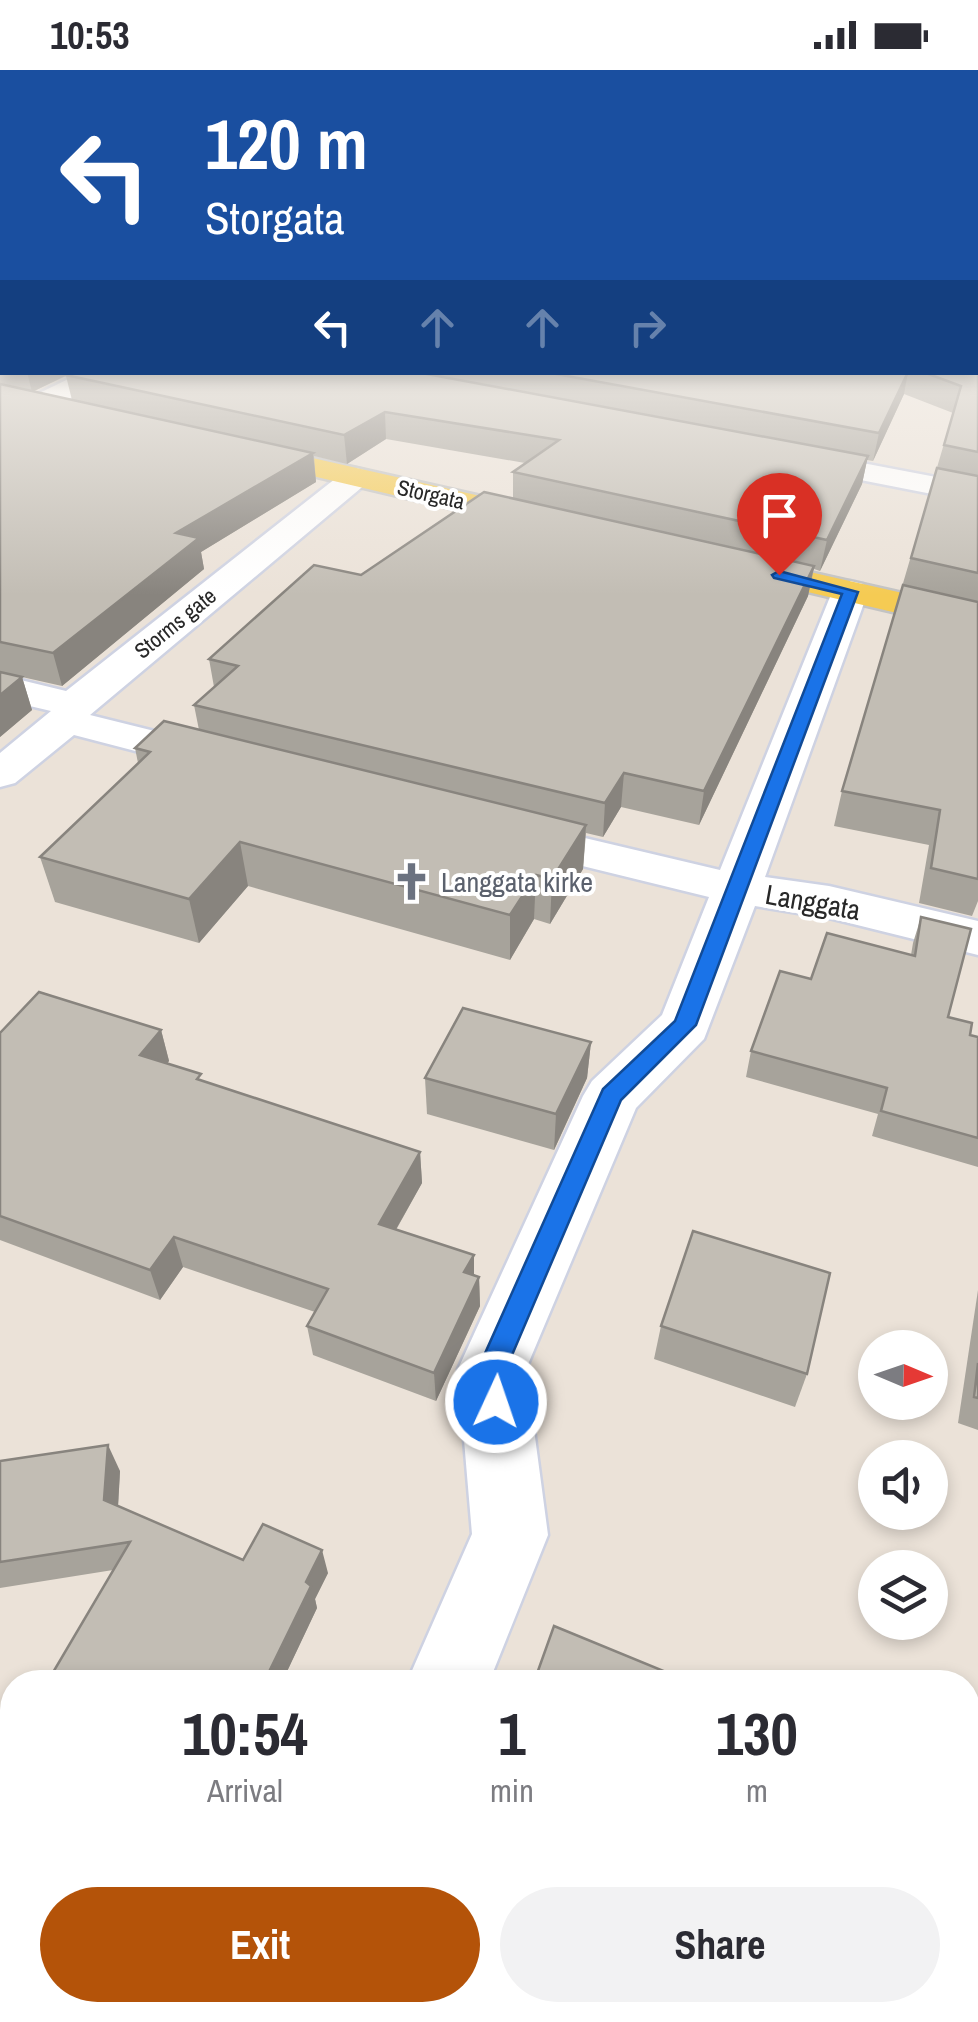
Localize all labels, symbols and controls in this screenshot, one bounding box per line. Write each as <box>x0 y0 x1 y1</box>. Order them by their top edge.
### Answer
text: 10:53 <box>50 10 130 61</box>
text: 120 m <box>205 97 368 191</box>
icon: left <box>40 110 170 240</box>
text: Storgata <box>205 187 345 248</box>
icon: left <box>305 300 360 355</box>
icon: ahead <box>410 300 465 355</box>
icon: ahead <box>515 300 570 355</box>
icon: right <box>620 300 675 355</box>
street label: Storgata <box>394 472 468 516</box>
pin <box>737 473 822 576</box>
icon: arrive <box>752 488 807 543</box>
street label: Storms gate <box>128 581 222 665</box>
church icon: Langgata kirke <box>390 861 432 903</box>
place label: Langgata kirke <box>441 863 593 901</box>
street label: Langgata <box>763 875 864 929</box>
north arrow <box>858 1330 948 1420</box>
map controls <box>858 1330 948 1640</box>
position arrow <box>444 1350 548 1454</box>
button: sound <box>858 1440 948 1530</box>
button: layers <box>858 1550 948 1640</box>
text: 10:54 <box>182 1693 308 1774</box>
text: 1 <box>498 1693 526 1774</box>
text: 130 <box>716 1693 798 1774</box>
text: Arrival <box>207 1769 283 1812</box>
text: min <box>490 1769 534 1812</box>
text: m <box>746 1769 768 1812</box>
button: Exit <box>40 1887 480 2002</box>
button: Share <box>500 1887 940 2002</box>

